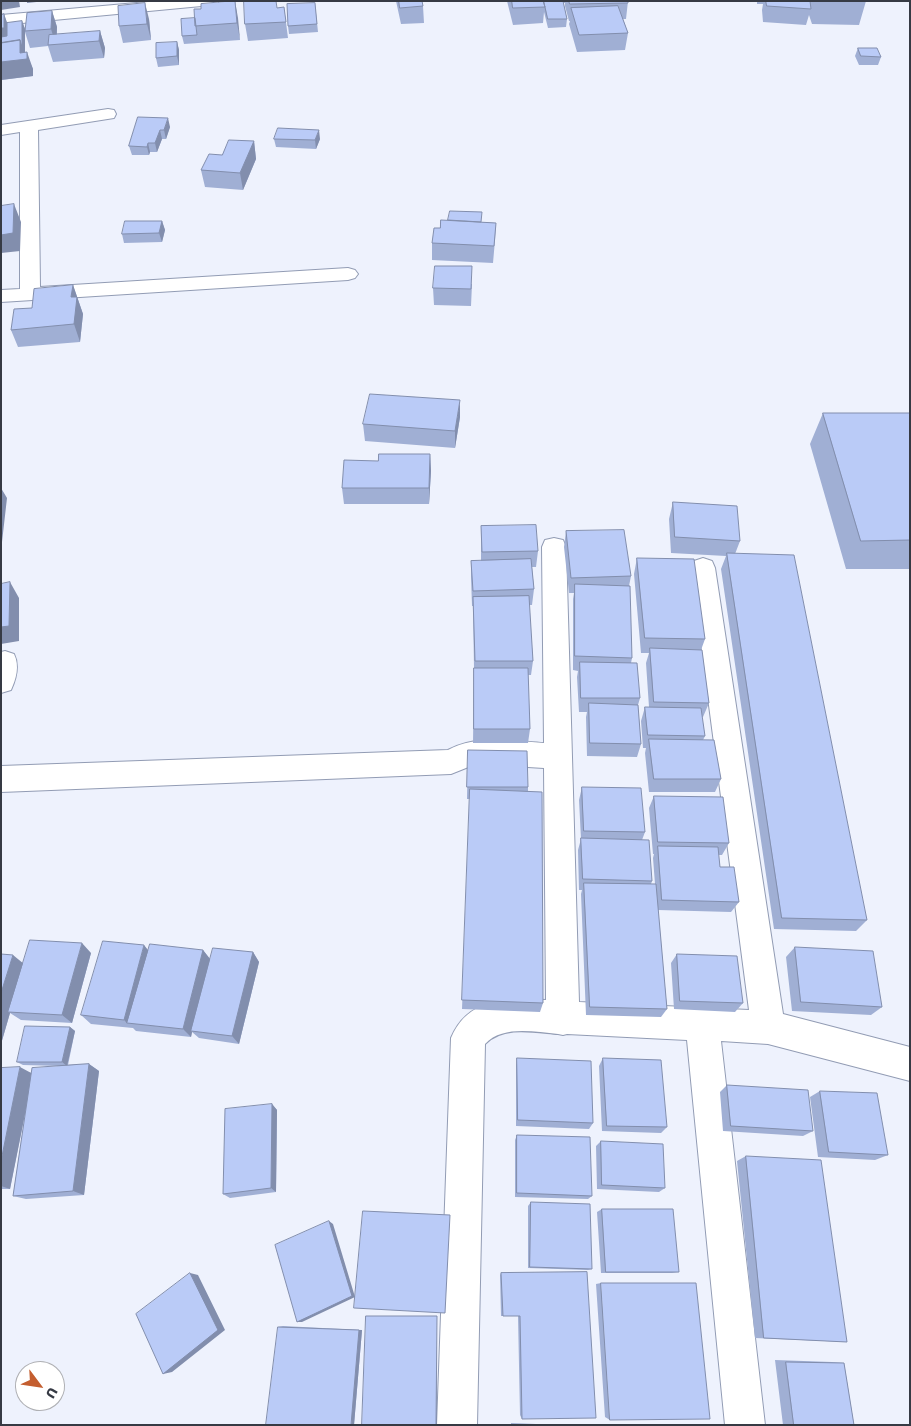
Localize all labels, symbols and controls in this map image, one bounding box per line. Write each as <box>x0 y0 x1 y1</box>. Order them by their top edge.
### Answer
north arrow <box>15 1361 65 1411</box>
text: U <box>43 1385 61 1402</box>

